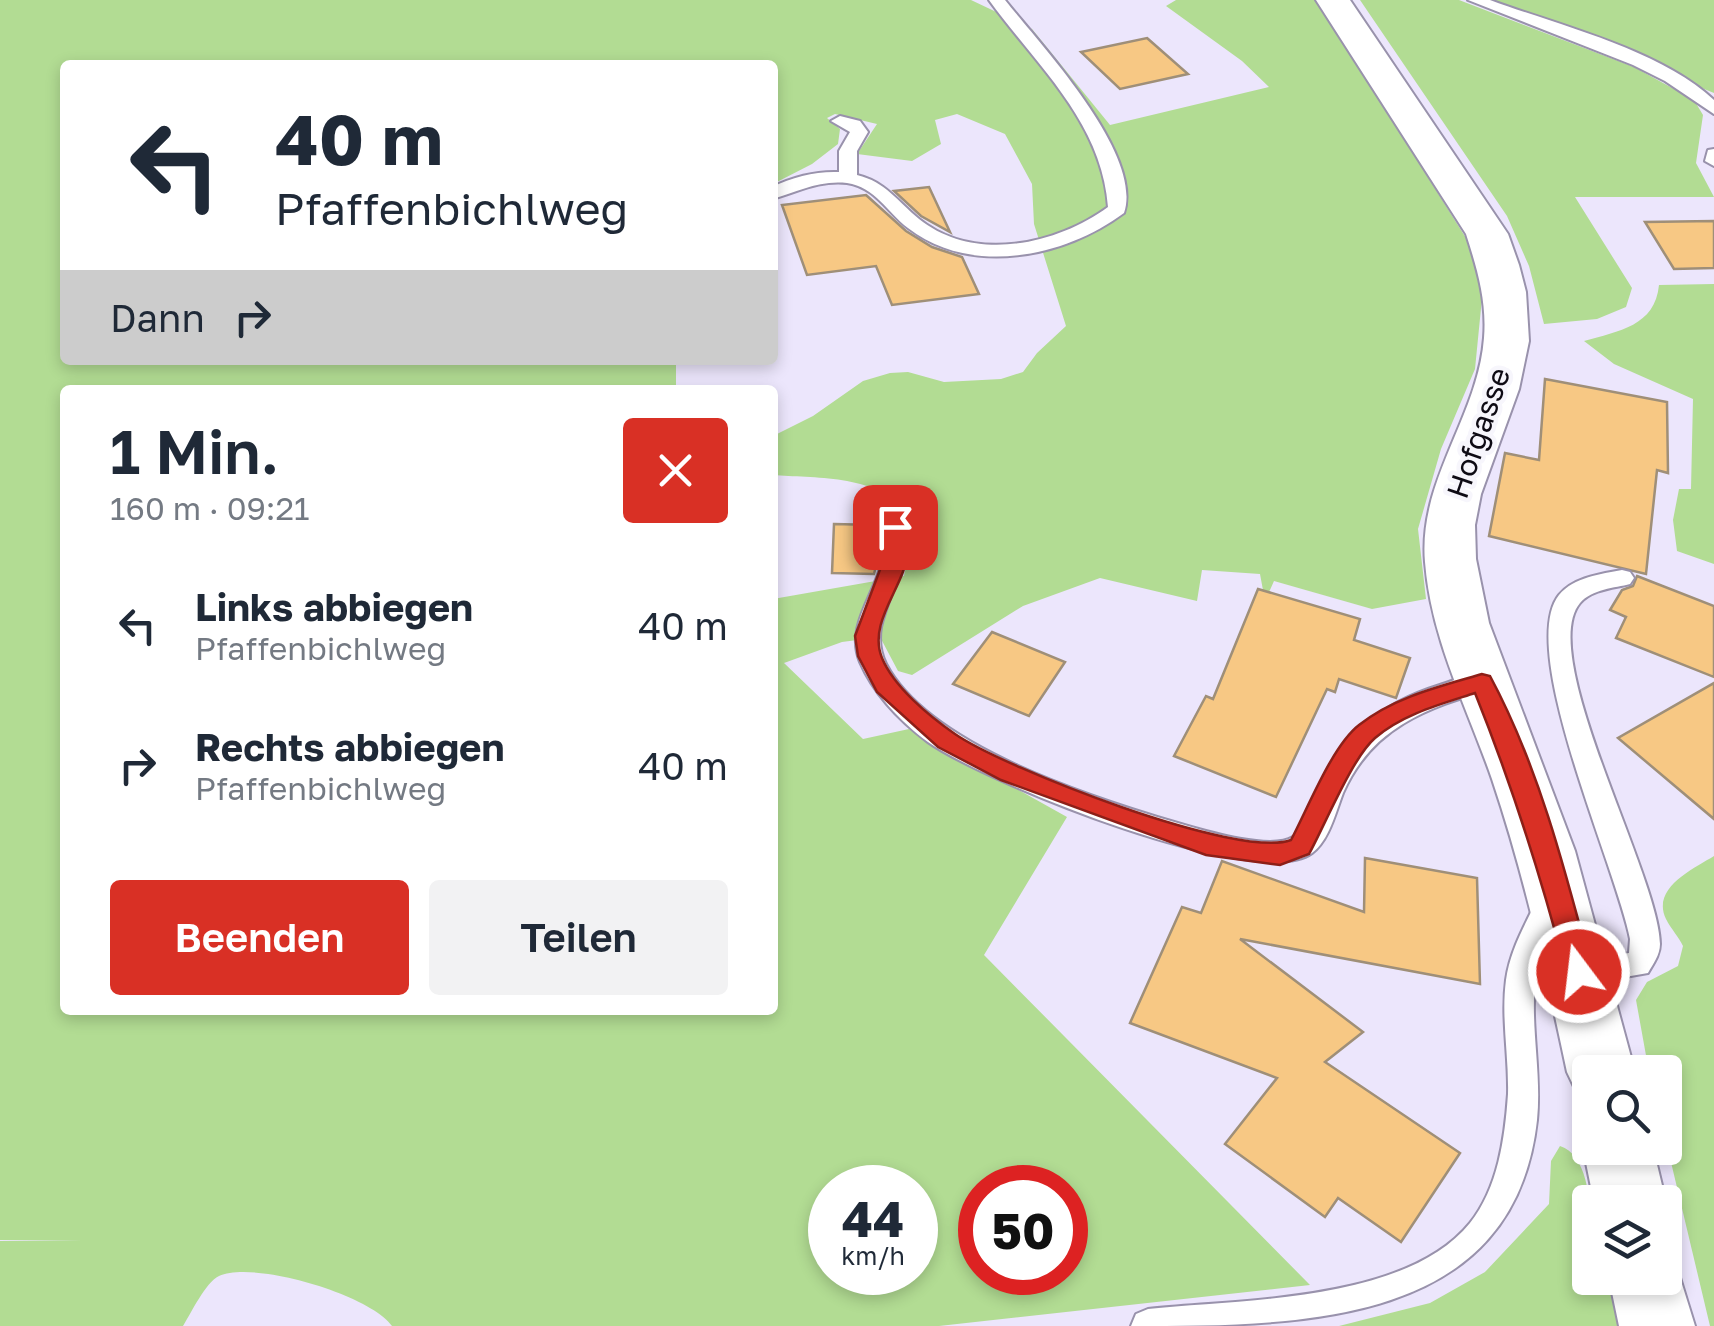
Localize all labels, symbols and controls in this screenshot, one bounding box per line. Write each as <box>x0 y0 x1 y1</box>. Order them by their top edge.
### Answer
text: 40 m <box>275 96 443 180</box>
icon: left <box>110 100 240 230</box>
text: Pfaffenbichlweg <box>275 181 628 235</box>
icon: right <box>225 290 280 345</box>
text: Dann <box>110 295 205 340</box>
street label: Hofgasse <box>1439 363 1517 503</box>
text: 1 Min. <box>110 415 279 487</box>
button: close <box>623 418 728 523</box>
pin <box>853 485 938 570</box>
text: 160 m · 09:21 <box>110 489 310 527</box>
icon: arrive <box>868 500 923 555</box>
text: Links abbiegen <box>195 584 473 629</box>
icon: left <box>110 598 165 653</box>
text: 40 m <box>638 603 728 648</box>
text: Pfaffenbichlweg <box>195 629 446 667</box>
text: Rechts abbiegen <box>195 724 504 769</box>
icon: right <box>110 738 165 793</box>
text: 40 m <box>638 743 728 788</box>
text: Pfaffenbichlweg <box>195 769 446 807</box>
button: Beenden <box>110 880 409 995</box>
button: Teilen <box>429 880 728 995</box>
position arrow <box>1527 920 1631 1024</box>
map controls <box>1572 1055 1682 1295</box>
button: search <box>1572 1055 1682 1165</box>
speed limit sign: 50 <box>958 1165 1088 1295</box>
button: layers <box>1572 1185 1682 1295</box>
text: 44 <box>842 1188 904 1248</box>
text: km/h <box>841 1240 905 1271</box>

